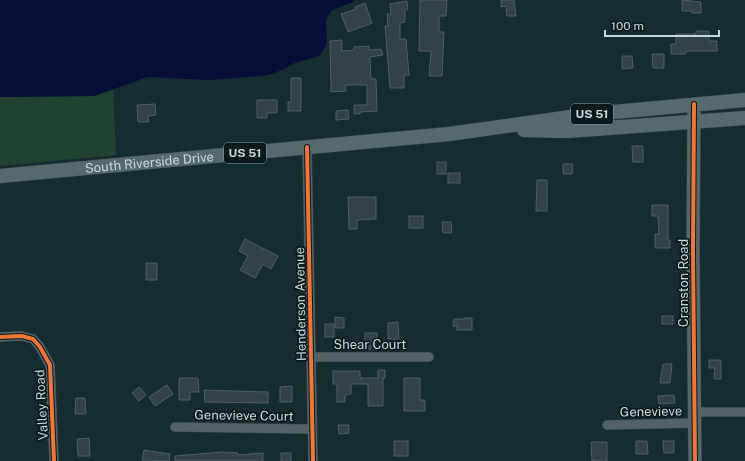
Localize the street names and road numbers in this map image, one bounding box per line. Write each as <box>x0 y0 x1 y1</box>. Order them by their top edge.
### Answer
road number: US 51 <box>571 104 613 124</box>
road number: US 51 <box>224 143 266 163</box>
street label: South Riverside Drive <box>84 149 214 176</box>
street label: Cranston Road <box>676 239 691 327</box>
street label: Henderson Avenue <box>292 247 309 361</box>
street label: Shear Court <box>334 337 406 352</box>
street label: Valley Road <box>32 369 51 441</box>
street label: Genevieve <box>620 403 682 420</box>
street label: Genevieve Court <box>194 407 294 424</box>

